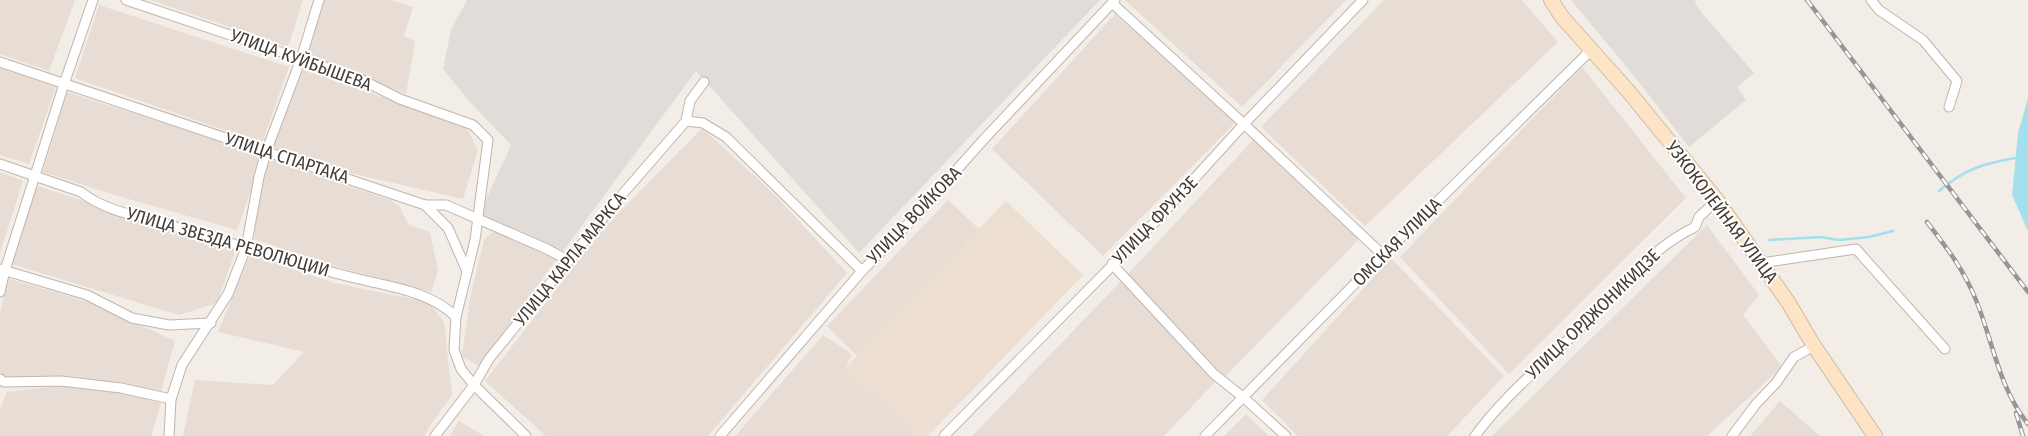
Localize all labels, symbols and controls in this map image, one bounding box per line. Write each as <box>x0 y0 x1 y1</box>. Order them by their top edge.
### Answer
street label: УЛИЦА КУЙБЫШЕВА <box>226 24 375 96</box>
street label: УЛИЦА СПАРТАКА <box>221 127 352 189</box>
street label: УЗКОКОЛЕЙНАЯ УЛИЦА <box>1661 136 1783 288</box>
street label: УЛИЦА ВОЙКОВА <box>861 162 966 269</box>
street label: УЛИЦА ФРУНЗЕ <box>1107 172 1202 269</box>
street label: УЛИЦА КАРЛА МАРКСА <box>509 187 631 331</box>
street label: ОМСКАЯ УЛИЦА <box>1348 193 1446 291</box>
street label: УЛИЦА ЗВЕЗДА РЕВОЛЮЦИИ <box>123 202 332 282</box>
street label: УЛИЦА ОРДЖОНИКИДЗЕ <box>1521 244 1665 384</box>

